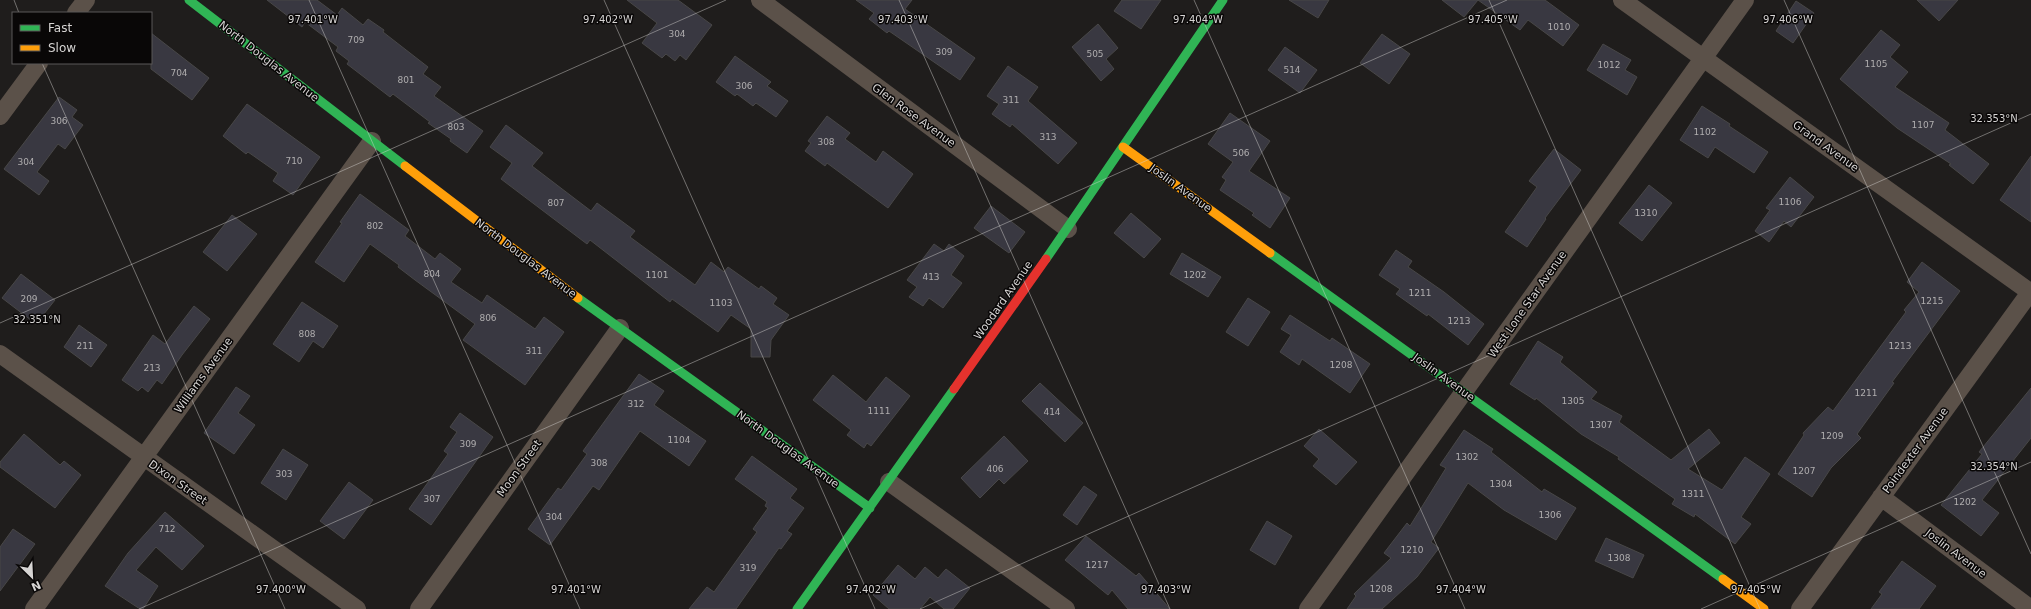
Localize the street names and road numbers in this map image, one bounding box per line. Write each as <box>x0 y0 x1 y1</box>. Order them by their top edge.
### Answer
street label: North Douglas Avenue <box>216 18 321 105</box>
street label: Glen Rose Avenue <box>870 81 958 150</box>
street label: Grand Avenue <box>1790 118 1861 175</box>
street label: Joslin Avenue <box>1146 161 1214 215</box>
street label: North Douglas Avenue <box>473 216 579 301</box>
street label: West Lone Star Avenue <box>1486 248 1569 360</box>
street label: Woodard Avenue <box>971 258 1036 342</box>
street label: Williams Avenue <box>172 335 235 416</box>
street label: Joslin Avenue <box>1409 350 1477 404</box>
street label: Poindexter Avenue <box>1880 405 1951 496</box>
street label: North Douglas Avenue <box>734 408 842 491</box>
street label: Moon Street <box>495 437 545 499</box>
street label: Dixon Street <box>146 457 210 508</box>
street label: Joslin Avenue <box>1922 526 1989 581</box>

